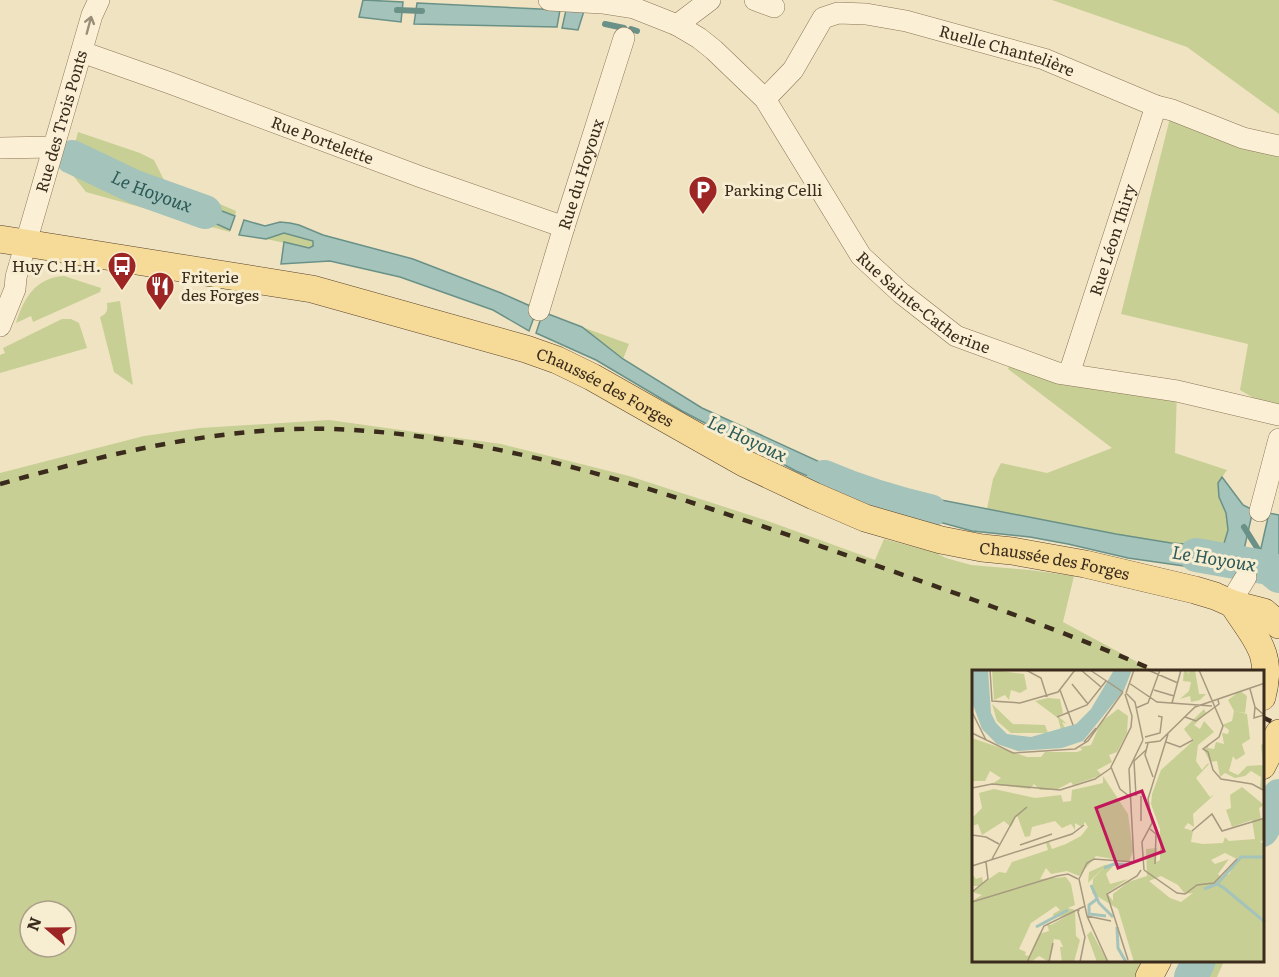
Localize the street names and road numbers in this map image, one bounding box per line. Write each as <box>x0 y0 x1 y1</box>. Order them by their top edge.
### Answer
street label: Ruelle Chantelière <box>937 18 1079 82</box>
street label: Rue des Trois Ponts <box>28 47 92 195</box>
street label: Rue Portelette <box>268 109 377 169</box>
street label: Rue du Hoyoux <box>551 115 609 233</box>
street label: Rue Léon Thiry <box>1082 180 1141 298</box>
street label: Rue Sainte-Catherine <box>852 245 994 359</box>
street label: Chaussée des Forges <box>533 341 679 432</box>
street label: Chaussée des Forges <box>978 535 1132 585</box>

